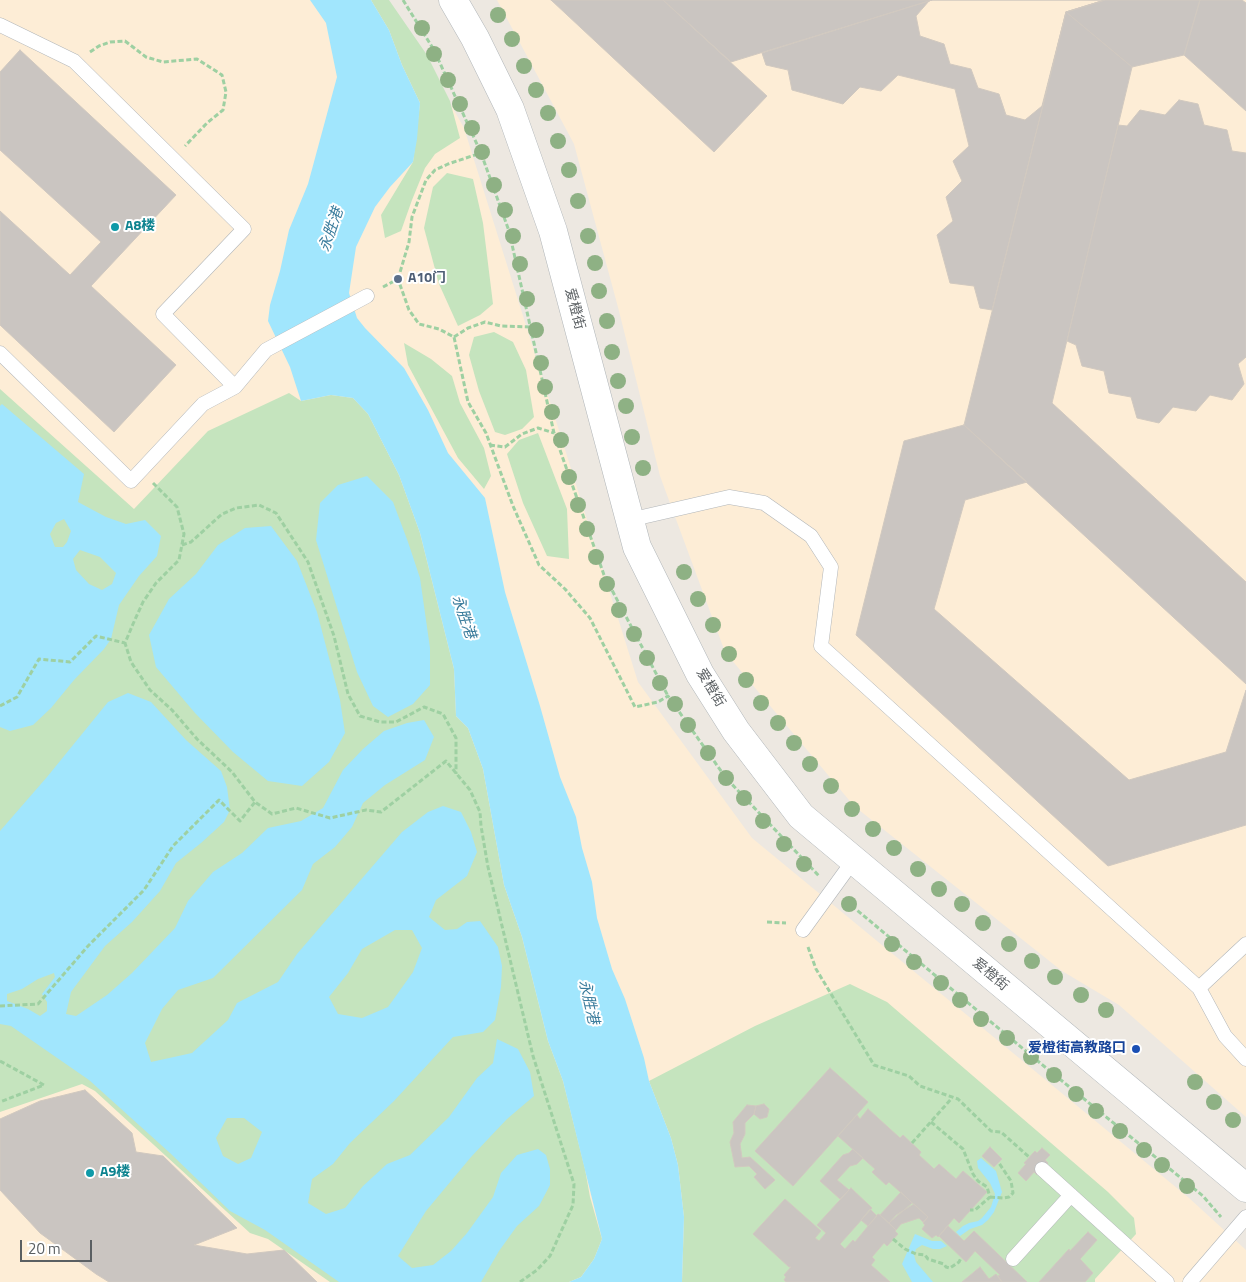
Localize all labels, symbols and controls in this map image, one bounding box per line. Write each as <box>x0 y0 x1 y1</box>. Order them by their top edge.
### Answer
water label: 永胜港 <box>316 206 348 254</box>
place label: A8楼 <box>125 219 155 235</box>
marker: A8楼 <box>109 221 121 233</box>
place label: A10门 <box>408 271 446 287</box>
marker: A10门 <box>392 273 404 285</box>
street label: 爱橙街 <box>560 287 588 331</box>
water label: 永胜港 <box>447 593 479 641</box>
street label: 爱橙街 <box>692 666 728 710</box>
street label: 爱橙街 <box>969 955 1011 995</box>
water label: 永胜港 <box>574 978 602 1026</box>
place label: 爱橙街高教路口 <box>1028 1041 1126 1057</box>
marker: 爱橙街高教路口 <box>1130 1043 1142 1055</box>
place label: A9楼 <box>100 1165 130 1181</box>
marker: A9楼 <box>84 1167 96 1179</box>
scale bar <box>22 1230 95 1262</box>
text: 20 m <box>28 1237 61 1260</box>

